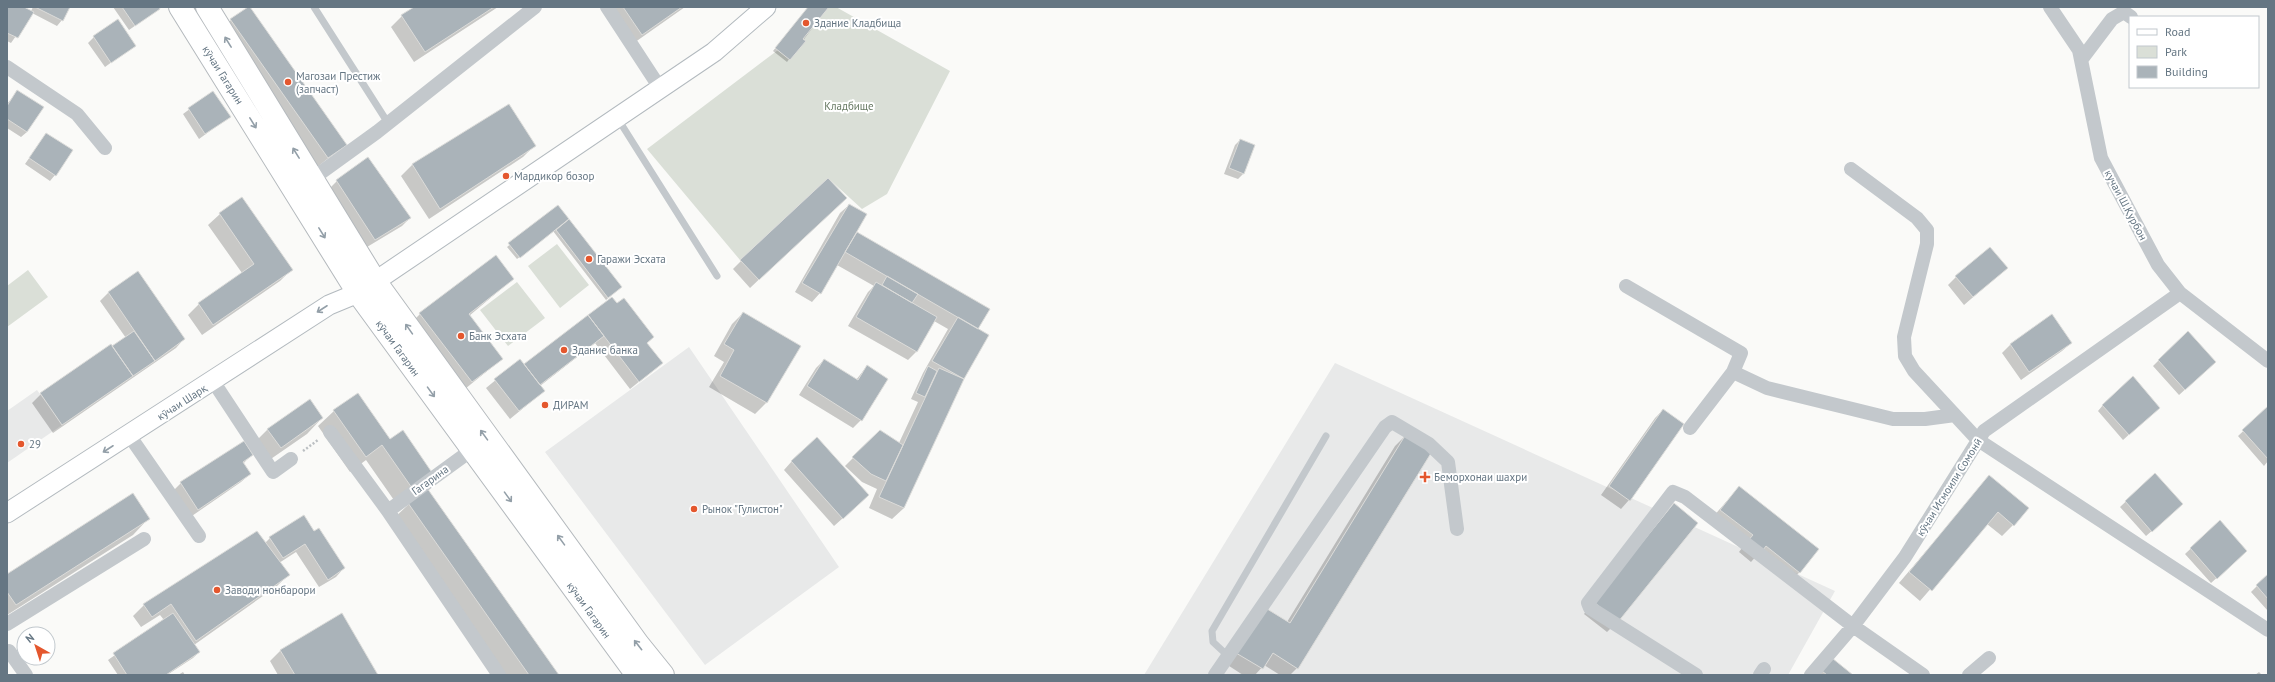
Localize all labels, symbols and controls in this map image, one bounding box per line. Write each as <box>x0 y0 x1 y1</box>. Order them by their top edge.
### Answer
place label: Здание Кладбища <box>814 16 901 30</box>
legend <box>2129 16 2259 88</box>
marker: Здание Кладбища <box>801 18 811 28</box>
text: Road <box>2165 24 2190 39</box>
one-way arrow <box>224 36 232 48</box>
street label: кӯчаи Гагарин <box>199 43 247 107</box>
text: Park <box>2165 44 2187 59</box>
text: Building <box>2165 64 2208 79</box>
place label: Магозаи Престиж (запчаст) <box>296 69 381 96</box>
marker: Магозаи Престиж (запчаст) <box>283 77 293 87</box>
park label: Кладбище <box>824 99 874 113</box>
one-way arrow <box>249 117 257 128</box>
one-way arrow <box>292 147 300 159</box>
street label: кучаи Ш.Қурбон <box>2102 167 2150 243</box>
place label: Мардикор бозор <box>514 169 594 183</box>
marker: Мардикор бозор <box>501 171 511 181</box>
one-way arrow <box>318 227 326 238</box>
place label: Гаражи Эсхата <box>597 252 666 266</box>
marker: Гаражи Эсхата <box>584 254 594 264</box>
one-way arrow <box>317 305 328 313</box>
street label: кӯчаи Гагарин <box>373 317 423 379</box>
one-way arrow <box>405 324 413 335</box>
place label: Банк Эсхата <box>469 329 527 343</box>
marker: Банк Эсхата <box>456 331 466 341</box>
place label: Здание банка <box>572 343 638 357</box>
marker: Здание банка <box>559 345 569 355</box>
street label: кӯчаи Шарқ <box>154 380 210 423</box>
one-way arrow <box>427 387 435 398</box>
place label: ДИРАМ <box>553 398 588 412</box>
marker: ДИРАМ <box>540 400 550 410</box>
one-way arrow <box>480 430 489 441</box>
street label: кӯчаи Исмоили Сомонӣ <box>1913 435 1985 539</box>
place label: 29 <box>29 437 41 451</box>
marker: 29 <box>16 439 26 449</box>
one-way arrow <box>103 445 114 453</box>
street label: Гагарина <box>409 462 451 498</box>
place label: Беморхонаи шахри <box>1434 470 1527 484</box>
marker: Беморхонаи шахри <box>1419 471 1431 483</box>
one-way arrow <box>504 491 512 502</box>
place label: Рынок "Гулистон" <box>702 502 783 516</box>
marker: Рынок "Гулистон" <box>689 504 699 514</box>
one-way arrow <box>557 534 565 545</box>
street label: кӯчаи Гагарин <box>564 579 614 641</box>
place label: Заводи нонбарори <box>225 583 316 597</box>
marker: Заводи нонбарори <box>212 585 222 595</box>
north arrow <box>16 626 56 666</box>
text: N <box>22 631 37 646</box>
one-way arrow <box>634 639 642 650</box>

